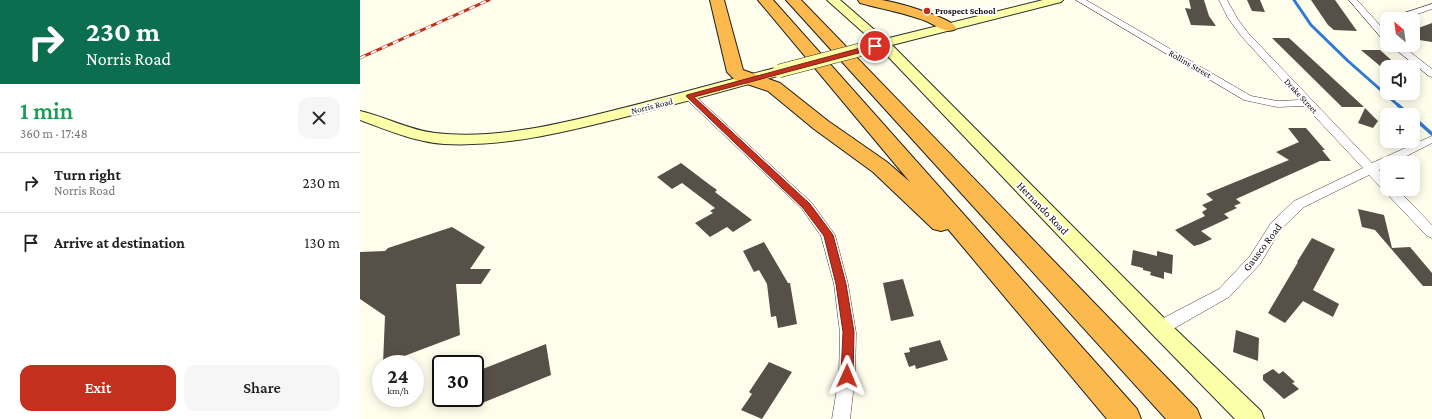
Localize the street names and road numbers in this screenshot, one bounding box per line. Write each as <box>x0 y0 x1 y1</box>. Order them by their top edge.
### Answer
street label: Rollins Street <box>1167 48 1214 81</box>
street label: Drake Street <box>1282 76 1320 116</box>
street label: Norris Road <box>630 96 674 116</box>
street label: Hernando Road <box>1015 179 1071 237</box>
street label: Gausco Road <box>1240 221 1284 273</box>

